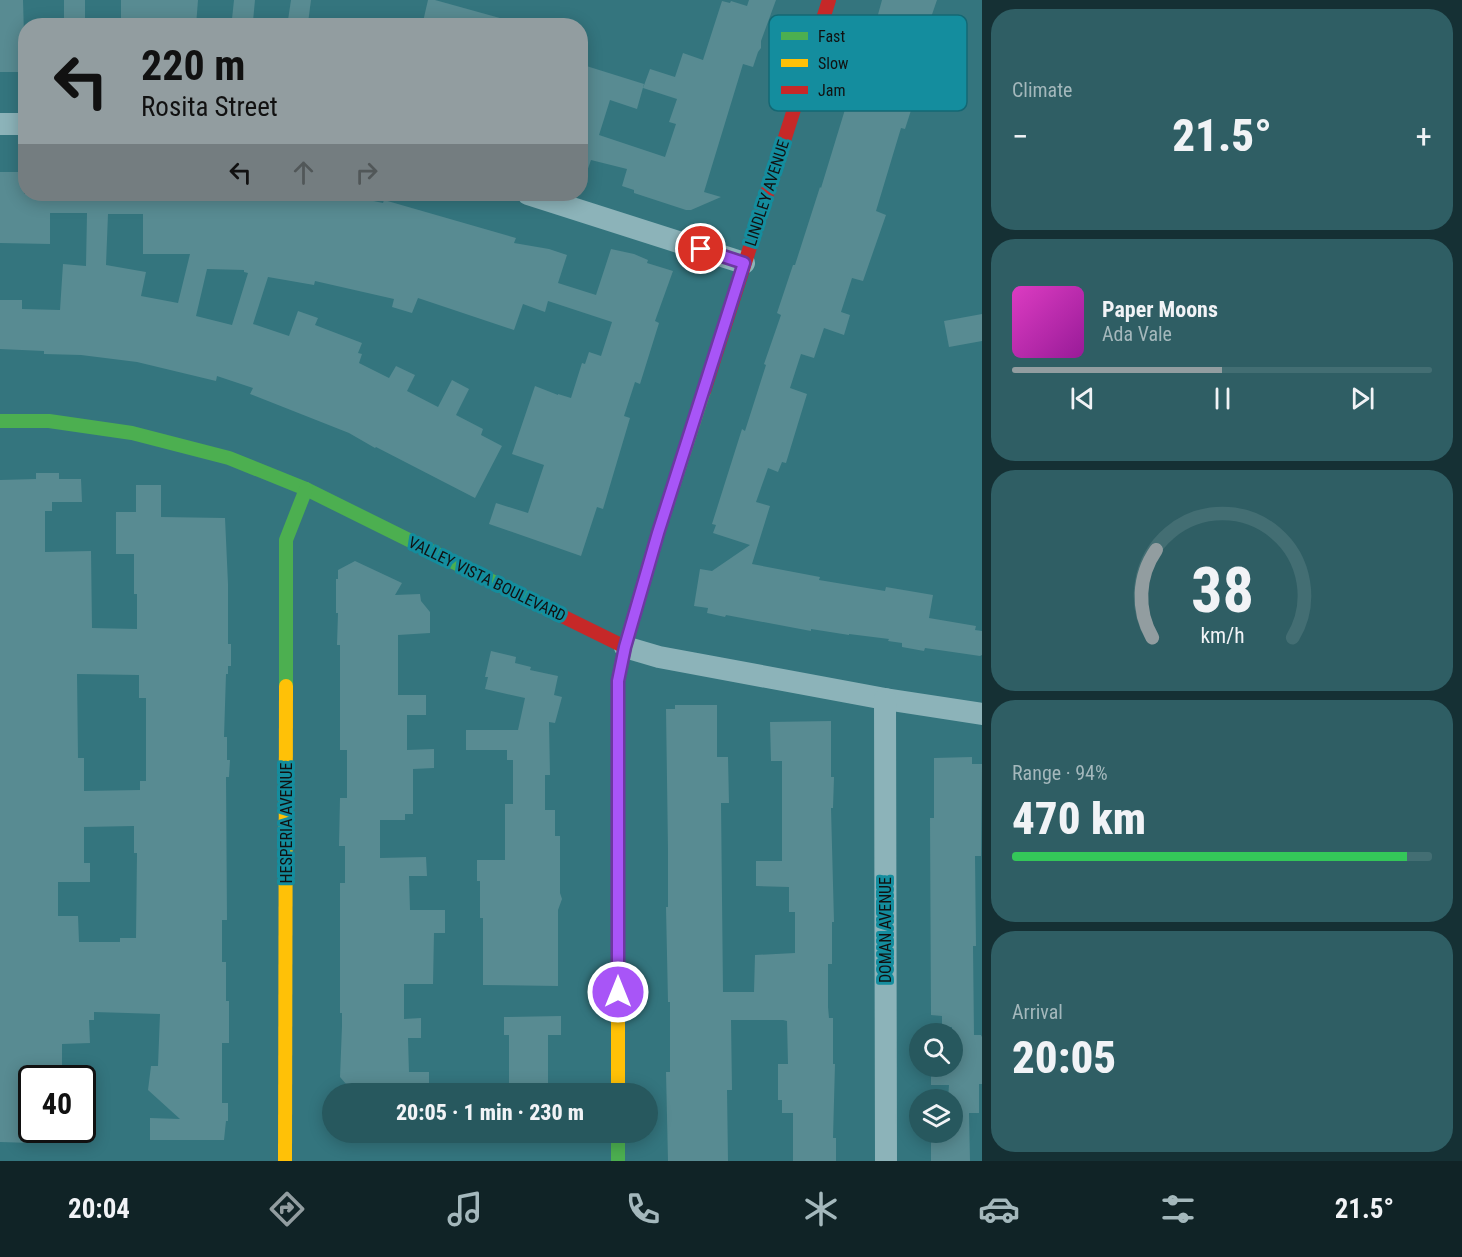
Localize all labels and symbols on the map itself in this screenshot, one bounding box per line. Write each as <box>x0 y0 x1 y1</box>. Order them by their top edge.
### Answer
legend <box>769 15 967 111</box>
text: Fast <box>818 27 845 46</box>
text: Slow <box>818 54 848 73</box>
text: Jam <box>818 81 845 100</box>
street label: LINDLEY AVENUE <box>741 137 793 249</box>
pin <box>675 223 726 274</box>
street label: VALLEY VISTA BOULEVARD <box>405 533 569 625</box>
street label: HESPERIA AVENUE <box>277 763 296 883</box>
street label: DOMAN AVENUE <box>876 877 895 983</box>
position arrow <box>586 960 650 1024</box>
speed limit sign: 40 <box>18 1065 96 1143</box>

